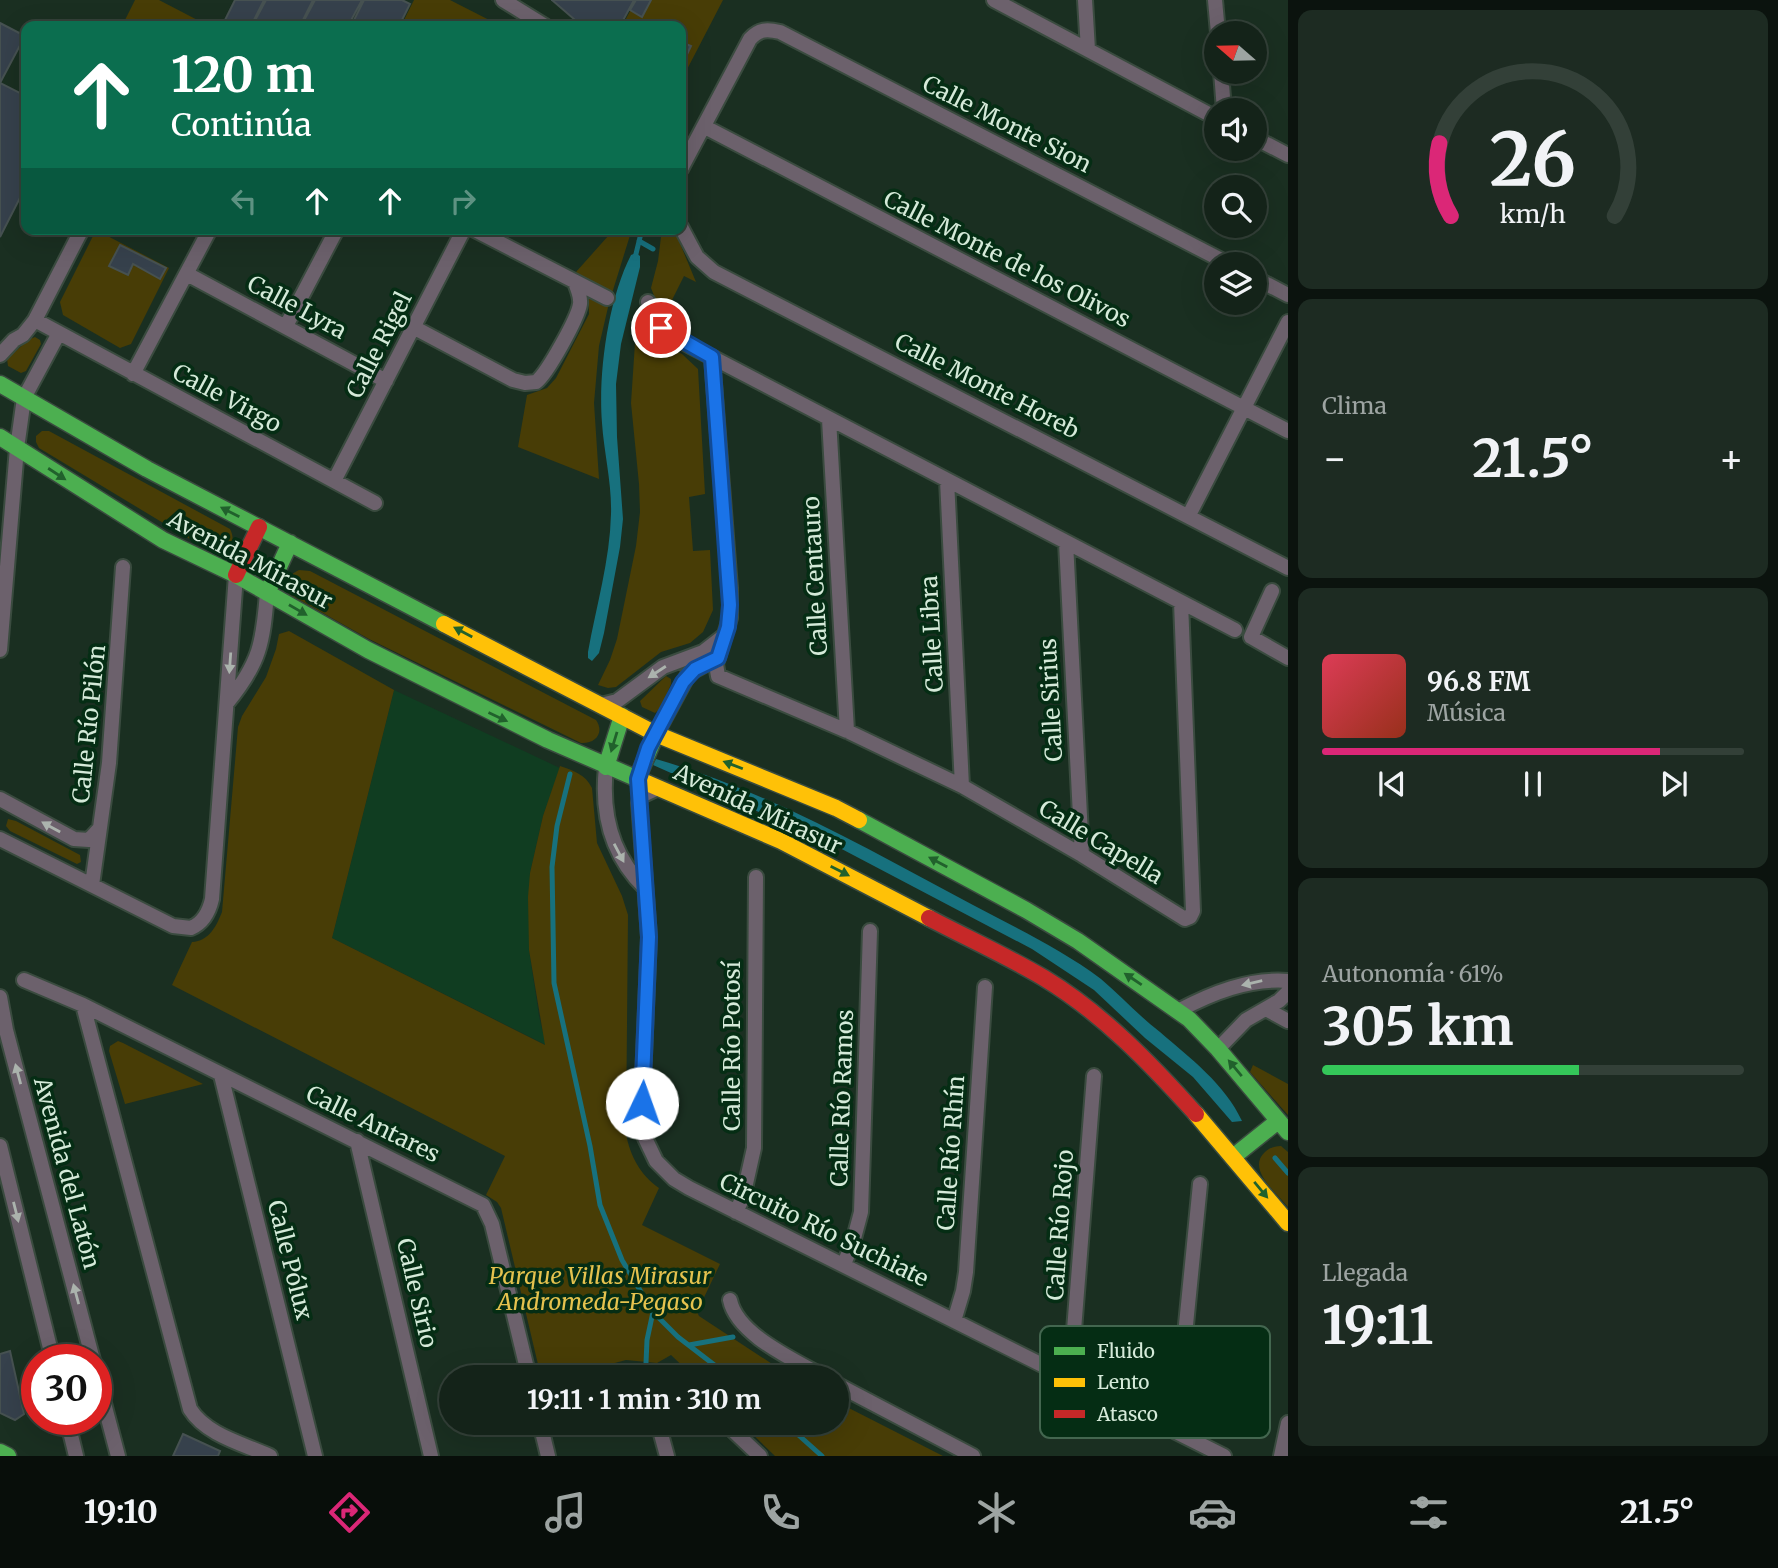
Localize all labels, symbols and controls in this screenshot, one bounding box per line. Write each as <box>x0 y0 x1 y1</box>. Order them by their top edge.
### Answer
north arrow <box>1204 21 1267 84</box>
map controls <box>1204 21 1267 315</box>
text: 120 m <box>171 44 315 105</box>
icon: ahead <box>56 49 147 140</box>
street label: Calle Monte Sion <box>918 69 1096 179</box>
button: sound <box>1204 98 1267 161</box>
text: Continúa <box>171 105 312 145</box>
text: 26 <box>1490 114 1576 206</box>
button: search <box>1204 175 1267 238</box>
icon: left <box>225 182 263 220</box>
icon: ahead <box>298 182 336 220</box>
icon: ahead <box>371 182 409 220</box>
icon: right <box>444 182 482 220</box>
street label: Calle Monte de los Olivos <box>879 184 1135 333</box>
text: km/h <box>1500 197 1566 229</box>
button: layers <box>1204 252 1267 315</box>
street label: Calle Lyra <box>243 268 352 345</box>
street label: Calle Rigel <box>339 287 418 403</box>
pin <box>631 298 691 358</box>
icon: arrive <box>642 309 680 347</box>
street label: Calle Monte Horeb <box>890 327 1084 445</box>
street label: Calle Virgo <box>168 357 287 438</box>
text: Clima <box>1322 391 1387 420</box>
text: 21.5° <box>1472 426 1594 491</box>
text: − <box>1322 435 1347 482</box>
text: + <box>1719 435 1744 482</box>
one-way arrow <box>48 467 67 480</box>
street label: Calle Centauro <box>796 496 833 656</box>
street label: Avenida Mirasur <box>162 503 338 615</box>
one-way arrow <box>220 506 240 517</box>
street label: Calle Libra <box>914 575 949 693</box>
one-way arrow <box>288 604 307 616</box>
one-way arrow <box>453 626 473 638</box>
street label: Calle Sirius <box>1033 638 1068 762</box>
street label: Calle Río Pilón <box>66 643 111 805</box>
one-way arrow <box>224 653 235 675</box>
one-way arrow <box>648 665 667 678</box>
text: 96.8 FM <box>1427 665 1531 698</box>
text: Música <box>1427 698 1506 727</box>
one-way arrow <box>488 711 508 723</box>
one-way arrow <box>608 731 619 752</box>
street label: Avenida Mirasur <box>668 756 847 860</box>
one-way arrow <box>722 760 743 771</box>
icon: previous <box>1373 765 1411 803</box>
icon: pause <box>1514 765 1552 803</box>
icon: next <box>1655 765 1693 803</box>
street label: Calle Capella <box>1034 793 1169 890</box>
one-way arrow <box>41 822 61 834</box>
one-way arrow <box>613 844 625 863</box>
one-way arrow <box>928 856 948 867</box>
one-way arrow <box>830 865 849 877</box>
text: Autonomía · 61% <box>1322 959 1504 988</box>
street label: Calle Río Potosí <box>717 961 746 1131</box>
one-way arrow <box>1124 972 1142 986</box>
one-way arrow <box>1241 978 1263 989</box>
text: 305 km <box>1322 994 1514 1059</box>
street label: Calle Río Ramos <box>824 1009 859 1187</box>
one-way arrow <box>1228 1060 1243 1077</box>
one-way arrow <box>12 1063 23 1085</box>
position arrow <box>605 1066 679 1140</box>
street label: Avenida del Latón <box>28 1073 107 1272</box>
street label: Calle Río Rhín <box>931 1074 970 1232</box>
street label: Calle Antares <box>302 1079 445 1168</box>
street label: Calle Río Rojo <box>1040 1149 1079 1301</box>
street label: Circuito Río Suchiate <box>715 1166 933 1293</box>
one-way arrow <box>1253 1181 1268 1199</box>
street label: Calle Pólux <box>262 1197 319 1323</box>
one-way arrow <box>11 1201 22 1223</box>
street label: Calle Sirio <box>391 1235 444 1350</box>
text: Llegada <box>1322 1258 1408 1287</box>
park label: Parque Villas Mirasur Andromeda-Pegaso <box>489 1261 712 1316</box>
one-way arrow <box>70 1283 80 1304</box>
text: 19:11 <box>1322 1293 1433 1358</box>
legend <box>1040 1326 1270 1438</box>
text: Fluido <box>1097 1339 1155 1363</box>
speed limit sign: 30 <box>21 1344 112 1435</box>
text: Lento <box>1097 1370 1149 1394</box>
text: 19:11 · 1 min · 310 m <box>527 1383 761 1416</box>
text: Atasco <box>1096 1402 1158 1426</box>
icon: directions <box>325 1488 374 1537</box>
icon: music <box>541 1488 590 1537</box>
icon: phone <box>756 1488 805 1537</box>
icon: climate <box>972 1488 1021 1537</box>
icon: car <box>1188 1488 1237 1537</box>
icon: filters <box>1404 1488 1453 1537</box>
text: 19:10 <box>83 1492 158 1532</box>
text: 21.5° <box>1620 1492 1695 1532</box>

